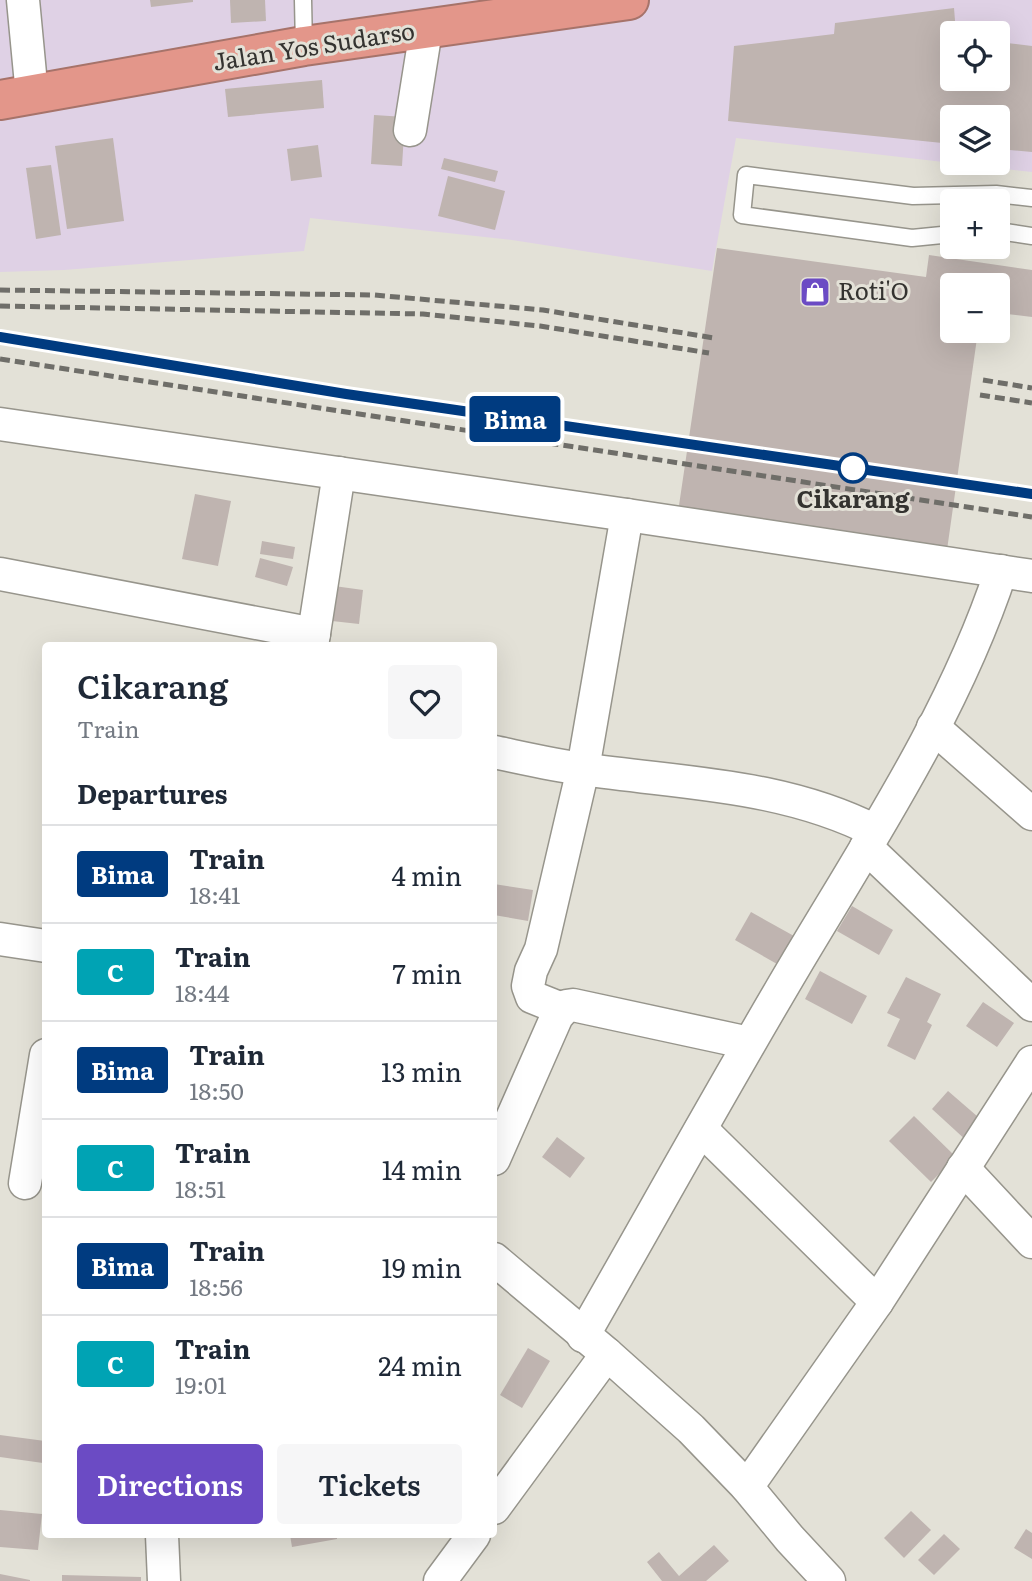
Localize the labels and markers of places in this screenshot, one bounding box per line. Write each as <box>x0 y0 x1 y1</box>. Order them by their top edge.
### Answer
place label: Roti'O <box>838 272 909 307</box>
shop icon: Roti'O <box>798 275 832 309</box>
marker: Cikarang <box>838 453 868 483</box>
place label: Cikarang <box>796 480 910 515</box>

